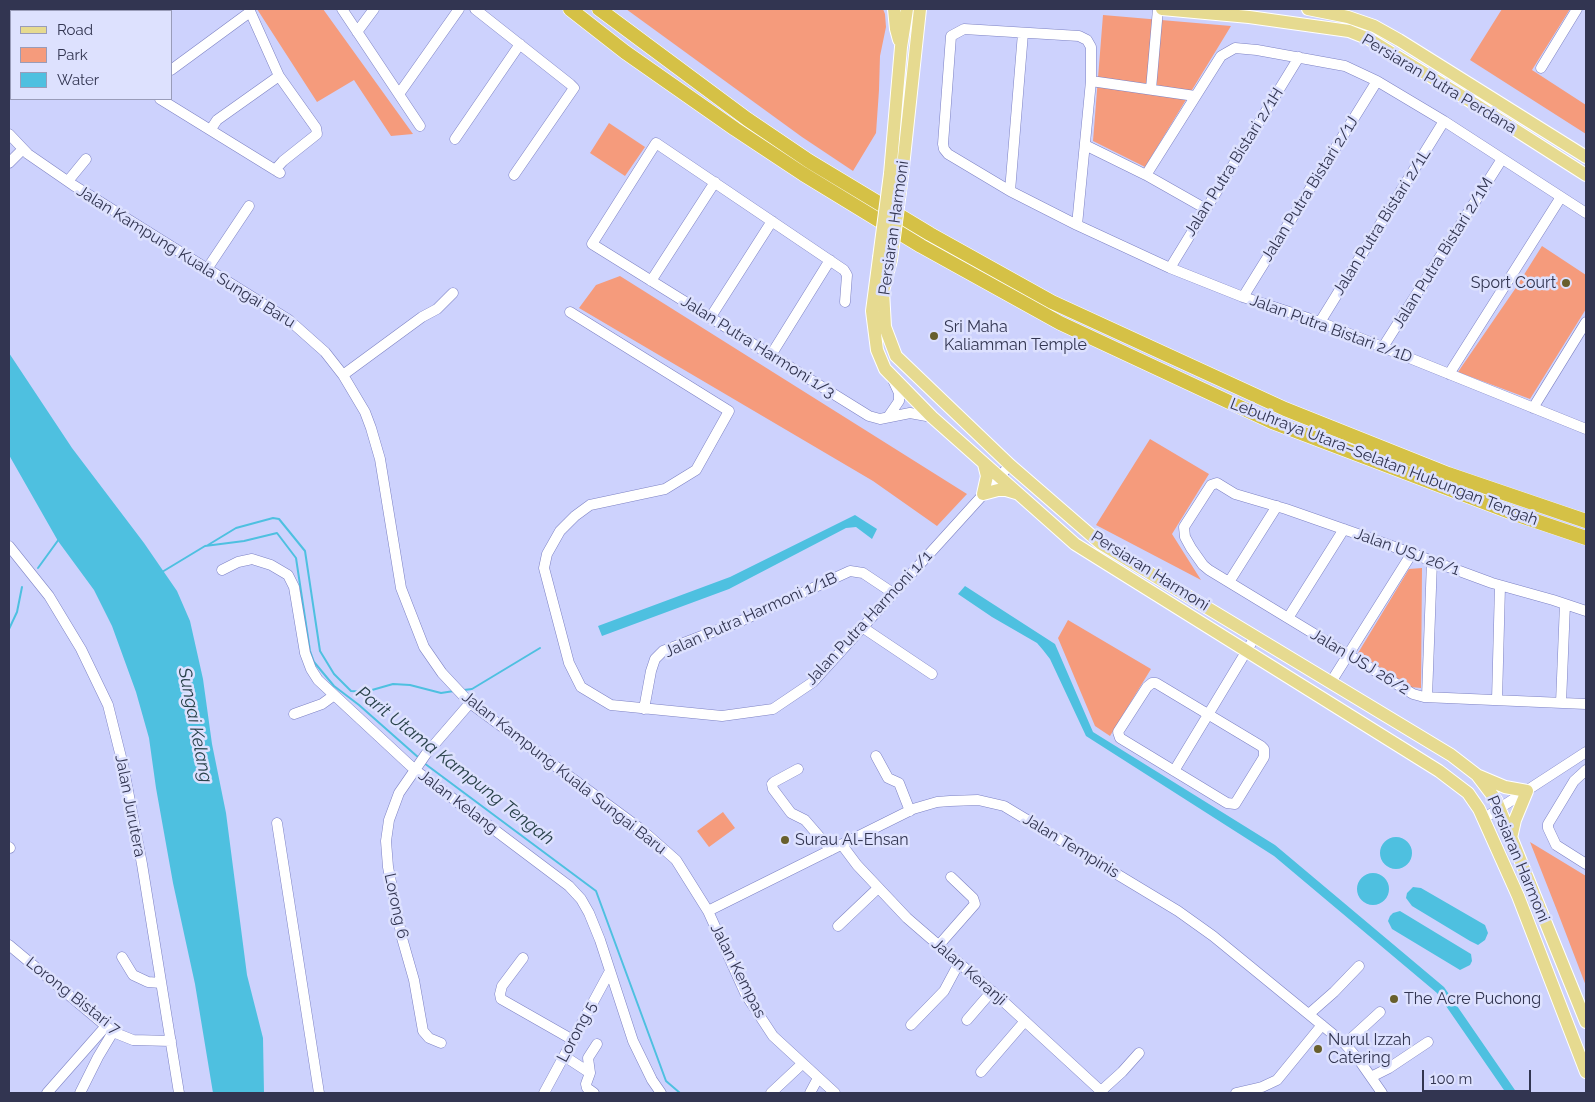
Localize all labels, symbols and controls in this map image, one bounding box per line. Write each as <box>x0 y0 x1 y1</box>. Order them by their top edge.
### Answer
legend <box>10 10 172 100</box>
text: Road <box>57 21 93 39</box>
street label: Persiaran Putra Perdana <box>1358 30 1520 138</box>
text: Park <box>57 46 88 64</box>
text: Water <box>57 71 99 89</box>
street label: Jalan Putra Bistari 2/1H <box>1180 84 1288 240</box>
street label: Jalan Putra Bistari 2/1J <box>1258 113 1362 265</box>
street label: Jalan Putra Bistari 2/1L <box>1329 145 1435 299</box>
street label: Persiaran Harmoni <box>875 160 913 296</box>
street label: Jalan Putra Bistari 2/1M <box>1389 174 1497 332</box>
street label: Jalan Kampung Kuala Sungai Baru <box>73 182 299 332</box>
place label: Sport Court <box>1471 273 1556 293</box>
marker: Sport Court <box>1560 277 1572 289</box>
street label: Jalan Putra Bistari 2/1D <box>1247 291 1415 367</box>
street label: Jalan Putra Harmoni 1/3 <box>678 292 838 402</box>
place label: Sri Maha Kaliamman Temple <box>944 317 1087 355</box>
marker: Sri Maha Kaliamman Temple <box>928 330 940 342</box>
street label: Lebuhraya Utara–Selatan Hubungan Tengah <box>1227 394 1541 530</box>
street label: Jalan USJ 26/1 <box>1352 524 1462 580</box>
street label: Persiaran Harmoni <box>1087 527 1213 615</box>
street label: Jalan Putra Harmoni 1/1 <box>802 547 936 689</box>
street label: Jalan Putra Harmoni 1/1B <box>662 568 840 662</box>
street label: Jalan USJ 26/2 <box>1307 625 1413 699</box>
water label: Sungai Kelang <box>173 666 217 784</box>
water label: Parit Utama Kampung Tengah <box>352 682 558 850</box>
street label: Jalan Kampung Kuala Sungai Baru <box>458 687 670 859</box>
street label: Jalan Jurutera <box>111 753 149 859</box>
street label: Jalan Kelang <box>415 766 501 838</box>
street label: Persiaran Harmoni <box>1483 793 1553 925</box>
street label: Jalan Tempinis <box>1019 810 1123 882</box>
place label: Surau Al-Ehsan <box>795 830 909 850</box>
marker: Surau Al-Ehsan <box>779 834 791 846</box>
street label: Lorong 6 <box>380 871 412 941</box>
street label: Jalan Kempas <box>706 921 770 1021</box>
street label: Jalan Keranji <box>928 934 1010 1010</box>
street label: Lorong Bistari 7 <box>22 953 124 1039</box>
place label: The Acre Puchong <box>1404 989 1541 1009</box>
marker: The Acre Puchong <box>1388 993 1400 1005</box>
street label: Lorong 5 <box>553 999 601 1065</box>
place label: Nurul Izzah Catering <box>1328 1030 1411 1068</box>
marker: Nurul Izzah Catering <box>1312 1043 1324 1055</box>
scale bar <box>1425 1060 1534 1092</box>
text: 100 m <box>1430 1070 1472 1088</box>

